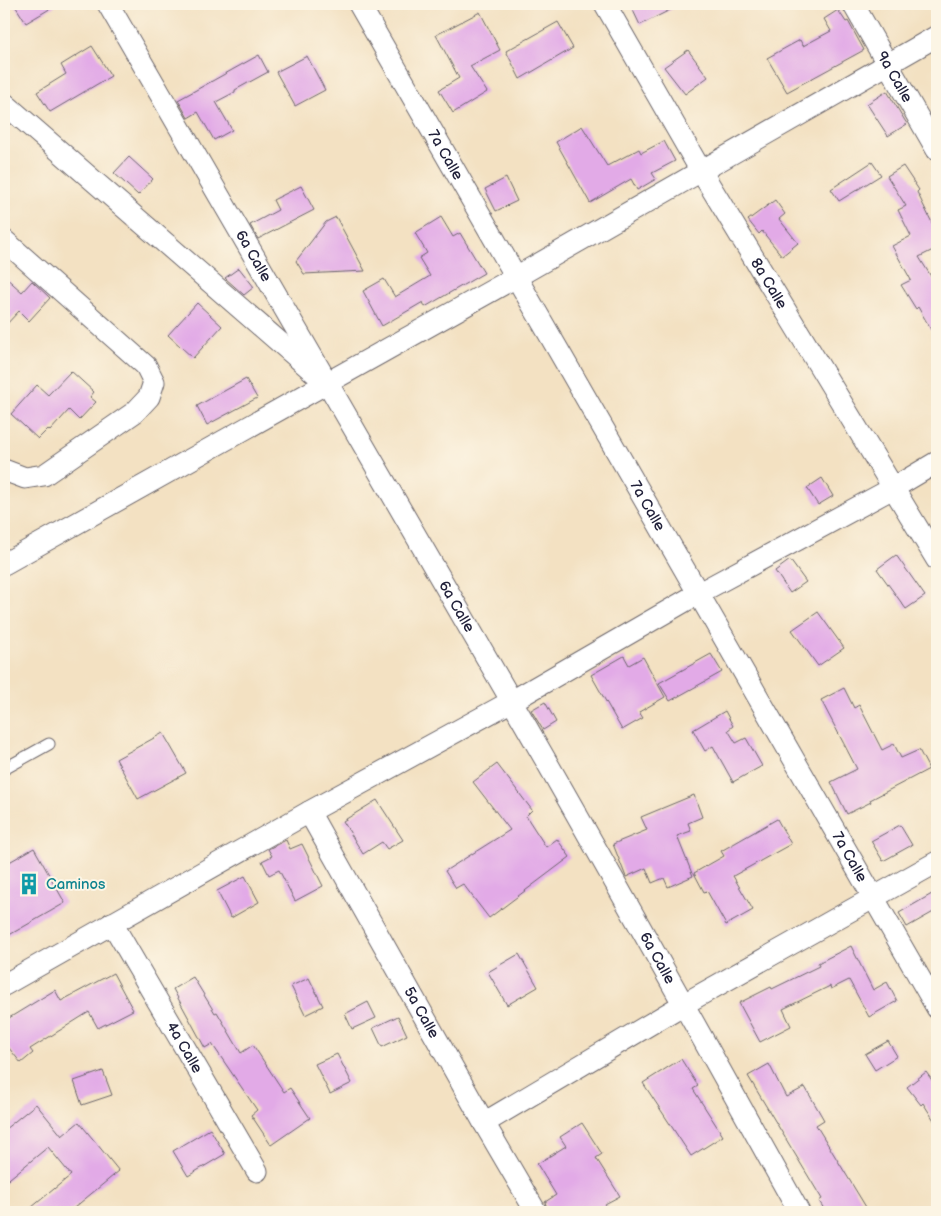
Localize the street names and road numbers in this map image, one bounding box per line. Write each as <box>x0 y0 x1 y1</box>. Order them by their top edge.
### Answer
street label: 9a Calle <box>873 48 917 106</box>
street label: 7a Calle <box>424 126 468 183</box>
street label: 6a Calle <box>231 227 276 285</box>
street label: 8a Calle <box>746 254 792 312</box>
street label: 7a Calle <box>626 477 670 534</box>
street label: 6a Calle <box>434 577 479 636</box>
street label: 7a Calle <box>828 828 872 885</box>
street label: 6a Calle <box>636 929 680 987</box>
street label: 5a Calle <box>400 983 444 1042</box>
street label: 4a Calle <box>162 1018 207 1077</box>

